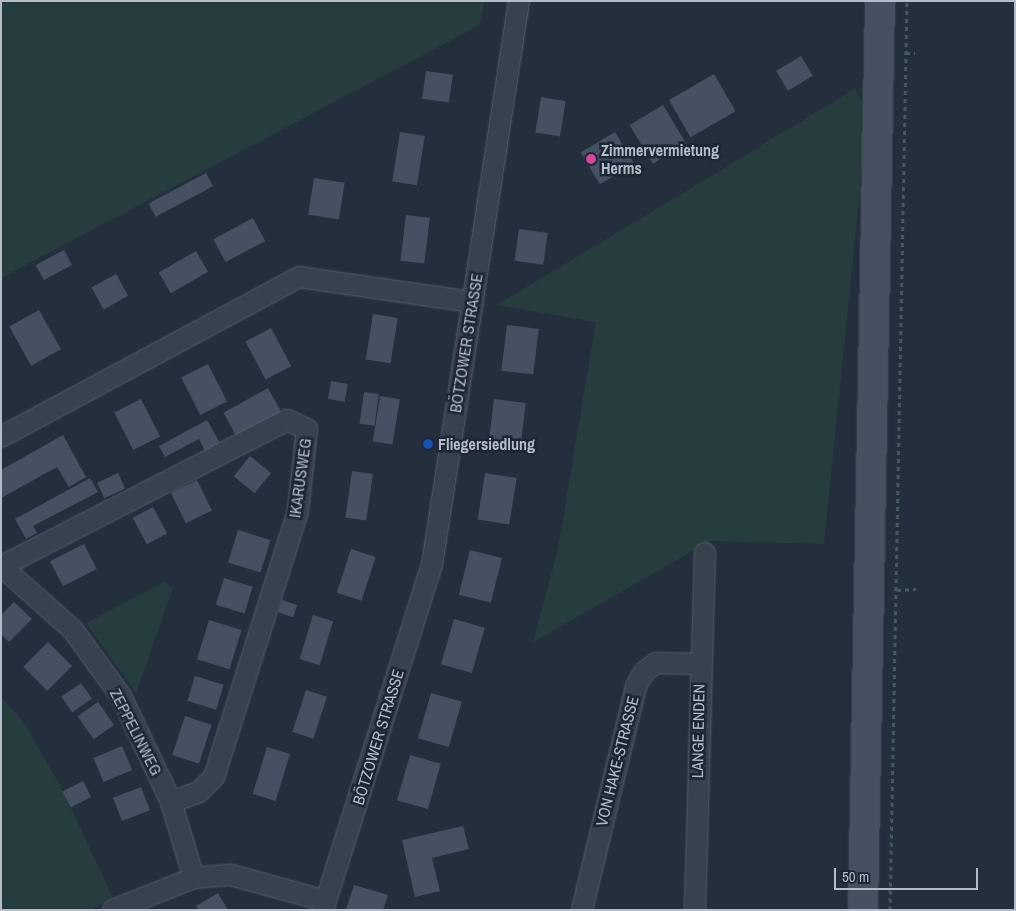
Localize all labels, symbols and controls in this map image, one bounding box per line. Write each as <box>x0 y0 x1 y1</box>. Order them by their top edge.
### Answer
place label: Zimmervermietung Herms <box>601 140 719 178</box>
marker: Zimmervermietung Herms <box>585 153 597 165</box>
street label: BÖTZOWER STRASSE <box>446 272 486 414</box>
place label: Fliegersiedlung <box>438 434 535 454</box>
street label: IKARUSWEG <box>285 437 315 519</box>
marker: Fliegersiedlung <box>422 438 434 450</box>
street label: BÖTZOWER STRASSE <box>348 667 408 807</box>
street label: LANGE ENDEN <box>688 684 708 778</box>
street label: ZEPPELINWEG <box>106 685 166 779</box>
street label: VON HAKE-STRASSE <box>592 694 642 828</box>
scale bar <box>836 858 980 890</box>
text: 50 m <box>842 866 869 887</box>

